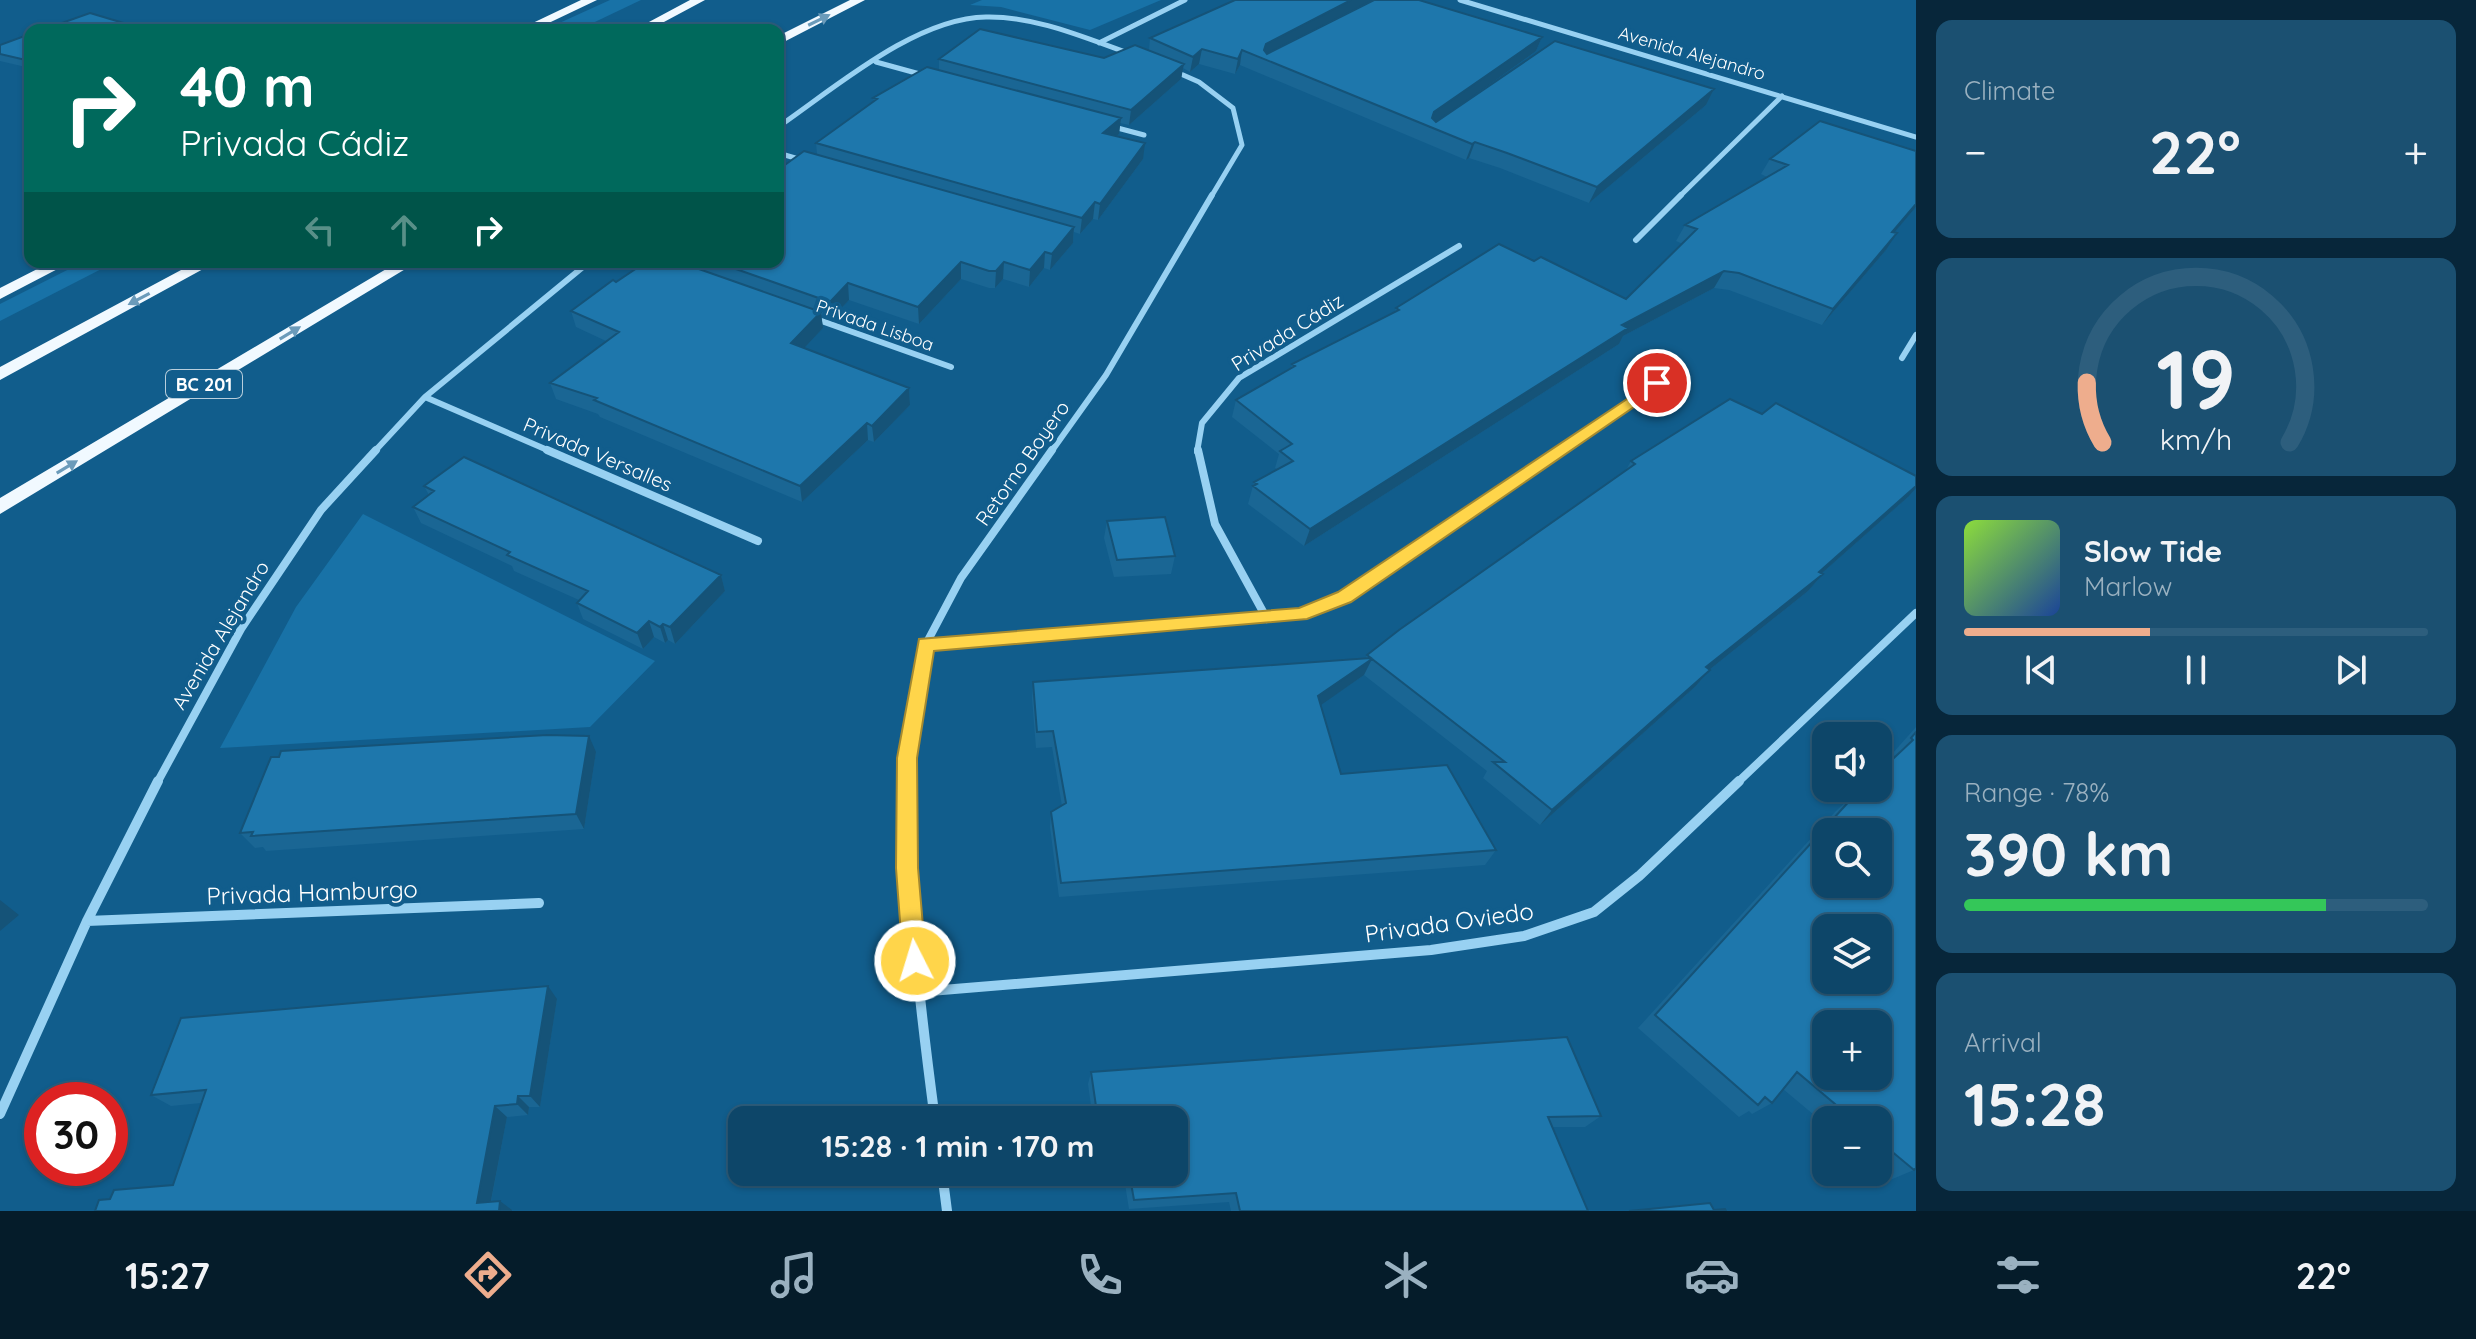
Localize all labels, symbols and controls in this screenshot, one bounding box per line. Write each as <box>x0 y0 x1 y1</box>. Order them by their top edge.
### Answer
one-way arrow <box>807 14 830 27</box>
street label: Avenida Alejandro <box>1616 21 1768 85</box>
text: 40 m <box>180 51 315 121</box>
icon: right <box>48 56 152 160</box>
text: Climate <box>1964 74 2055 107</box>
text: 22° <box>2149 114 2241 189</box>
text: Privada Cádiz <box>180 120 409 165</box>
text: − <box>1964 124 1987 179</box>
text: + <box>2403 124 2428 179</box>
icon: left <box>298 208 342 252</box>
icon: ahead <box>382 208 426 252</box>
icon: right <box>466 208 510 252</box>
street label: Privada Cádiz <box>1226 288 1348 376</box>
one-way arrow <box>128 292 151 306</box>
street label: Privada Lisboa <box>813 294 937 356</box>
one-way arrow <box>279 326 301 340</box>
text: 19 <box>2156 326 2236 430</box>
pin <box>1623 349 1691 417</box>
icon: arrive <box>1635 361 1679 405</box>
road number: BC 201 <box>166 370 242 398</box>
street label: Retorno Boyero <box>970 396 1074 530</box>
street label: Privada Versalles <box>520 411 676 497</box>
text: km/h <box>2160 421 2232 457</box>
one-way arrow <box>56 460 78 474</box>
text: Slow Tide <box>2084 532 2222 570</box>
street label: Avenida Alejandro <box>166 556 274 714</box>
text: Marlow <box>2084 570 2172 603</box>
icon: previous <box>2019 648 2063 692</box>
icon: pause <box>2174 648 2218 692</box>
icon: next <box>2329 648 2373 692</box>
map controls <box>1812 722 1892 1186</box>
button: sound <box>1812 722 1892 802</box>
text: Range · 78% <box>1964 776 2110 809</box>
text: 390 km <box>1964 816 2173 891</box>
button: search <box>1812 818 1892 898</box>
street label: Privada Hamburgo <box>206 873 418 911</box>
street label: Privada Oviedo <box>1363 895 1535 949</box>
button: layers <box>1812 914 1892 994</box>
position arrow <box>873 919 957 1003</box>
button: + <box>1812 1010 1892 1090</box>
text: Arrival <box>1964 1026 2042 1059</box>
text: 15:28 <box>1964 1066 2105 1141</box>
speed limit sign: 30 <box>24 1082 128 1186</box>
button: − <box>1812 1106 1892 1186</box>
text: 15:28 · 1 min · 170 m <box>822 1127 1094 1165</box>
icon: directions <box>460 1247 516 1303</box>
icon: music <box>766 1247 822 1303</box>
icon: phone <box>1072 1247 1128 1303</box>
icon: climate <box>1378 1247 1434 1303</box>
icon: car <box>1684 1247 1740 1303</box>
icon: filters <box>1990 1247 2046 1303</box>
text: 15:27 <box>125 1253 210 1298</box>
text: 22° <box>2296 1253 2351 1298</box>

